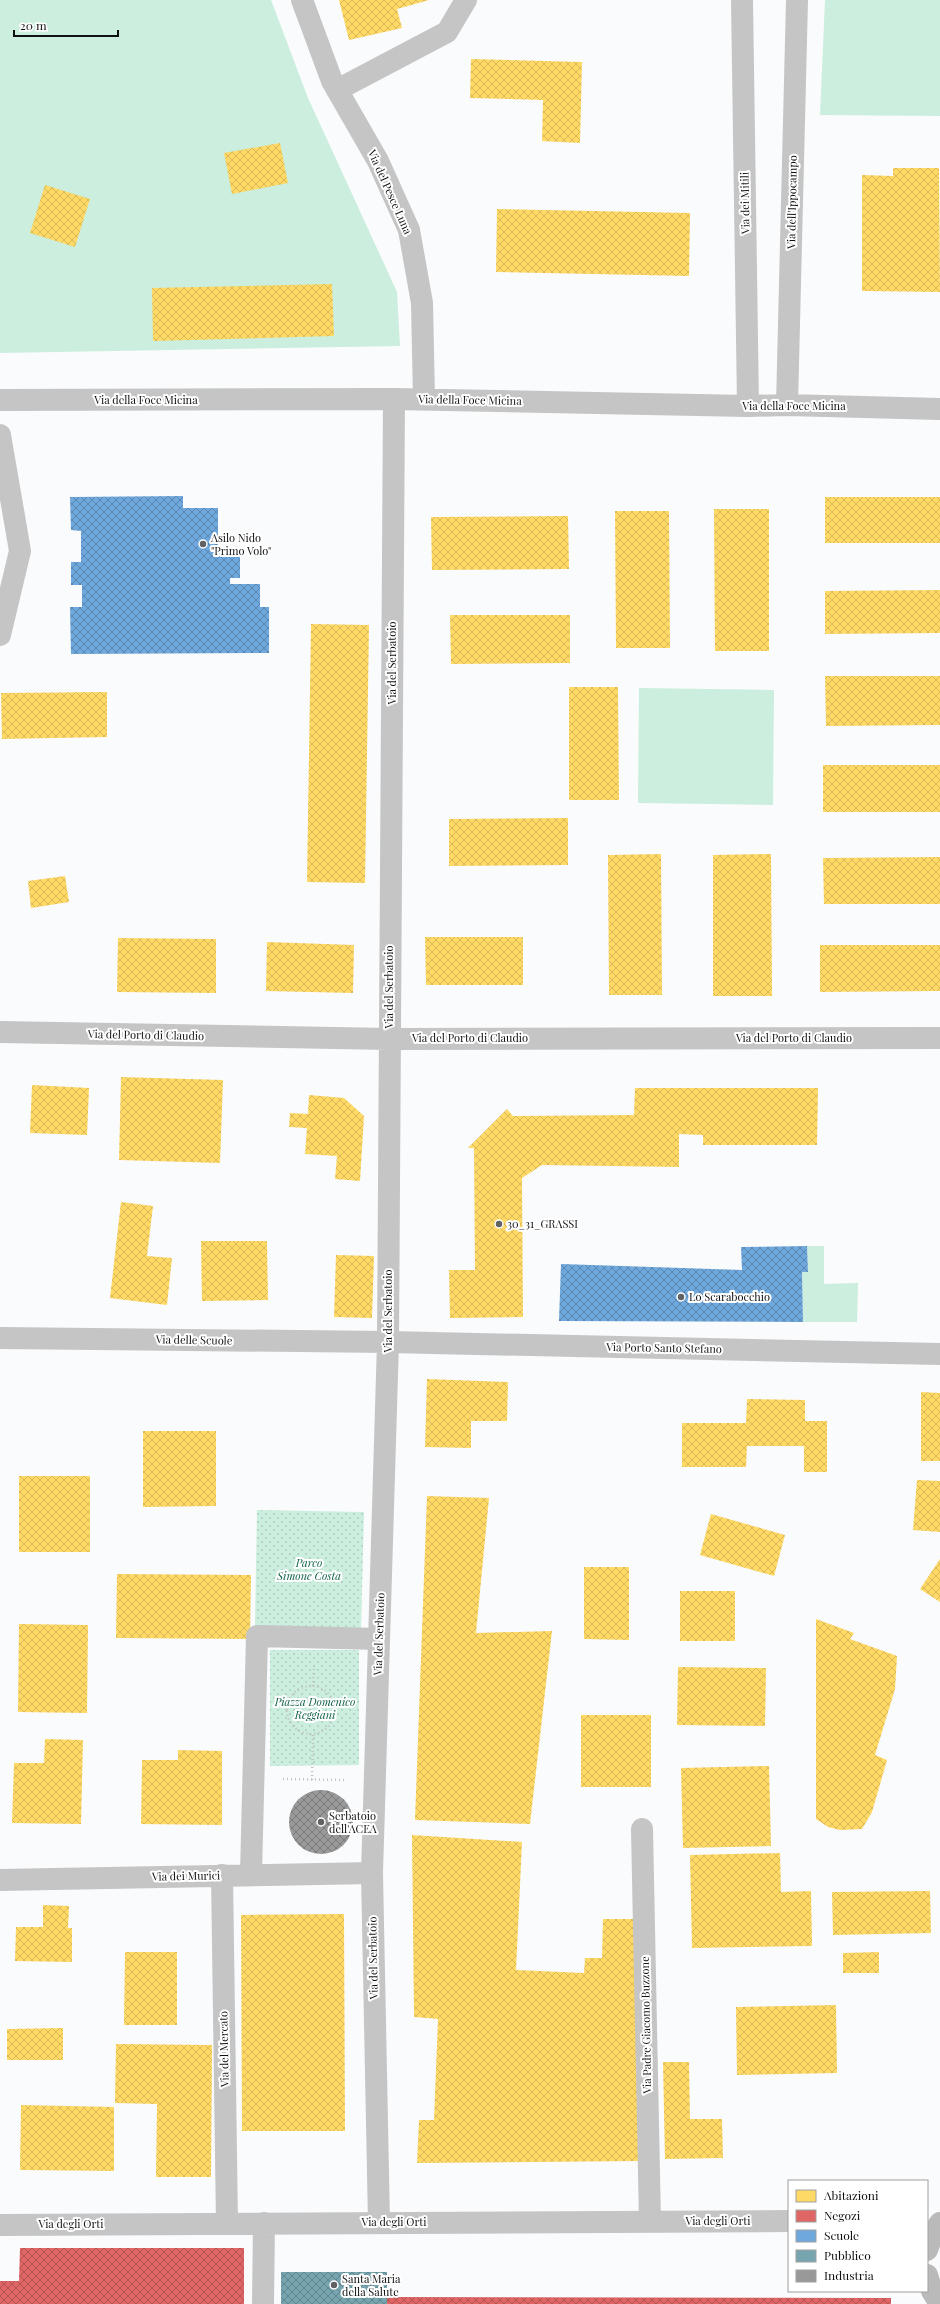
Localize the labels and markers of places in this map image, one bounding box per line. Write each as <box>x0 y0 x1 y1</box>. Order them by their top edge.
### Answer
place label: Asilo Nido "Primo Volo" <box>210 530 271 558</box>
marker: Asilo Nido "Primo Volo" <box>198 539 208 549</box>
place label: 30_31_GRASSI <box>507 1216 578 1231</box>
marker: 30_31_GRASSI <box>494 1219 504 1229</box>
place label: Lo Scarabocchio <box>689 1289 770 1304</box>
marker: Lo Scarabocchio <box>676 1292 686 1302</box>
place label: Serbatoio dell'ACEA <box>329 1808 377 1836</box>
marker: Serbatoio dell'ACEA <box>316 1817 326 1827</box>
place label: Santa Maria della Salute <box>342 2271 401 2299</box>
marker: Santa Maria della Salute <box>329 2280 339 2290</box>

